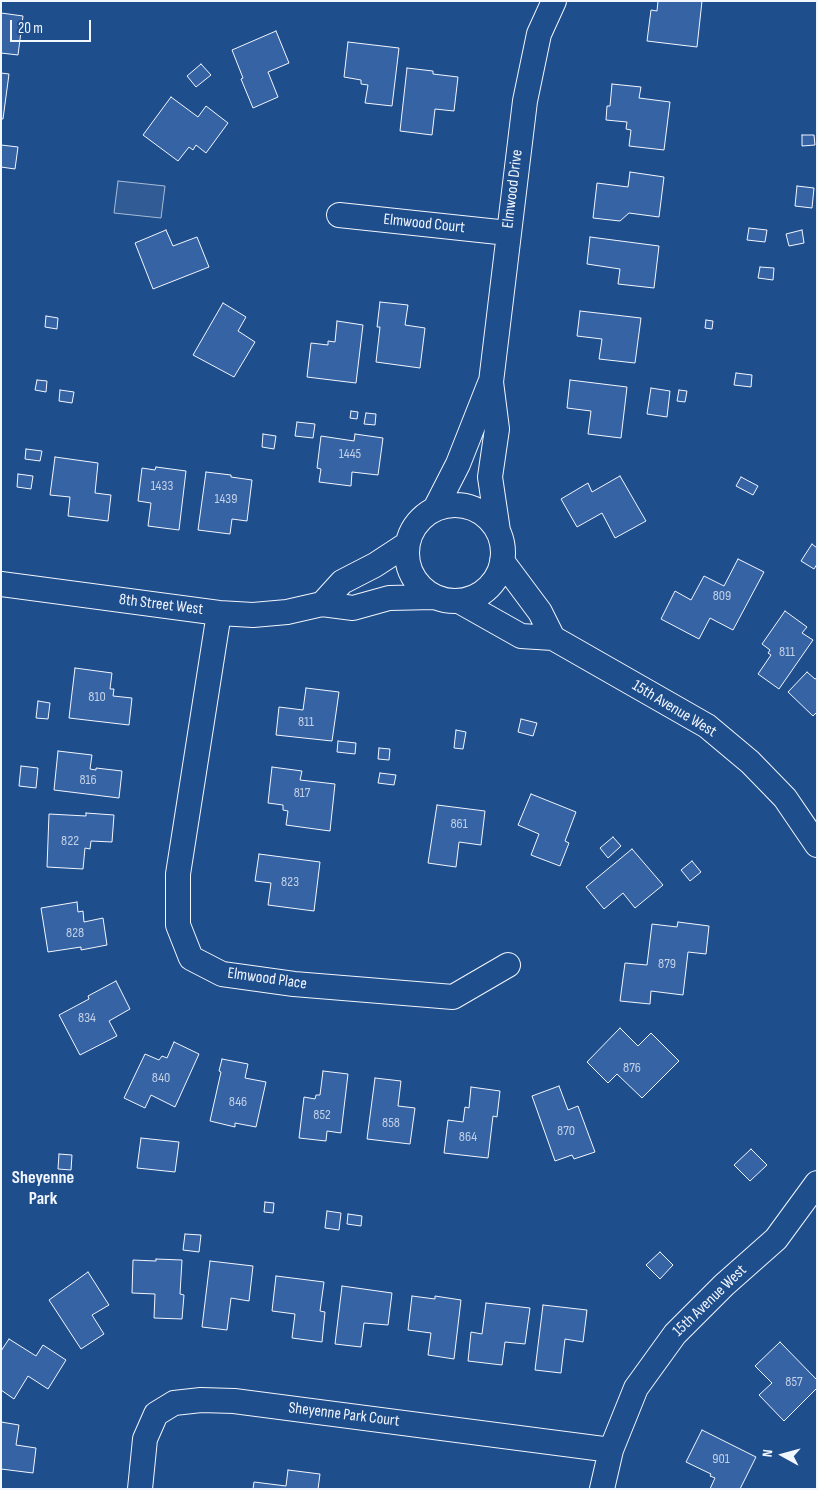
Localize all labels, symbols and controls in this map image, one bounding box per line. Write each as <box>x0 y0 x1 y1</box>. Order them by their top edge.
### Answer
scale bar <box>12 10 94 42</box>
text: 20 m <box>18 19 43 38</box>
street label: Elmwood Drive <box>499 149 527 229</box>
street label: Elmwood Court <box>382 210 466 238</box>
house number: 1445 <box>339 446 361 462</box>
house number: 1433 <box>151 478 173 494</box>
house number: 1439 <box>215 491 237 507</box>
house number: 809 <box>713 588 731 604</box>
street label: 8th Street West <box>118 590 204 620</box>
house number: 811 <box>779 644 795 660</box>
street label: 15th Avenue West <box>628 676 720 742</box>
house number: 810 <box>88 689 106 705</box>
house number: 811 <box>298 714 314 730</box>
house number: 816 <box>79 772 97 788</box>
house number: 817 <box>294 785 310 801</box>
house number: 861 <box>450 816 468 832</box>
house number: 822 <box>61 833 79 849</box>
house number: 823 <box>281 874 299 890</box>
house number: 828 <box>66 925 84 941</box>
house number: 879 <box>658 956 676 972</box>
street label: Elmwood Place <box>226 964 308 994</box>
house number: 834 <box>78 1010 96 1026</box>
house number: 876 <box>623 1060 641 1076</box>
house number: 840 <box>152 1070 170 1086</box>
house number: 846 <box>229 1094 247 1110</box>
house number: 852 <box>313 1107 331 1123</box>
house number: 858 <box>382 1115 400 1131</box>
house number: 870 <box>557 1123 575 1139</box>
house number: 864 <box>459 1129 477 1145</box>
district label: Sheyenne Park <box>12 1167 74 1210</box>
street label: 15th Avenue West <box>669 1261 751 1341</box>
house number: 857 <box>785 1374 803 1390</box>
street label: Sheyenne Park Court <box>287 1399 401 1431</box>
north arrow <box>758 1430 808 1480</box>
text: N <box>759 1448 777 1458</box>
house number: 901 <box>712 1451 730 1467</box>

